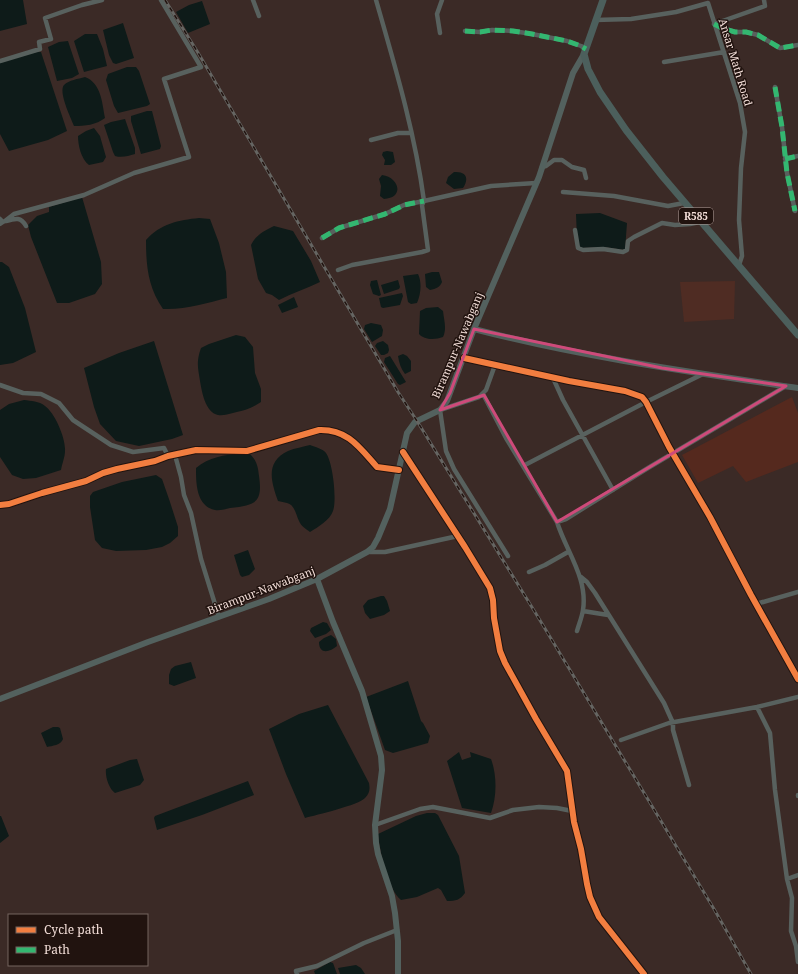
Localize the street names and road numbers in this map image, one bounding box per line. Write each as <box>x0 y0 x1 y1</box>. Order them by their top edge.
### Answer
street label: Ansar Math Road <box>716 16 757 108</box>
road number: R585 <box>679 208 713 224</box>
street label: Birampur-Nawabganj <box>428 290 486 400</box>
street label: Birampur-Nawabganj <box>205 563 317 617</box>

